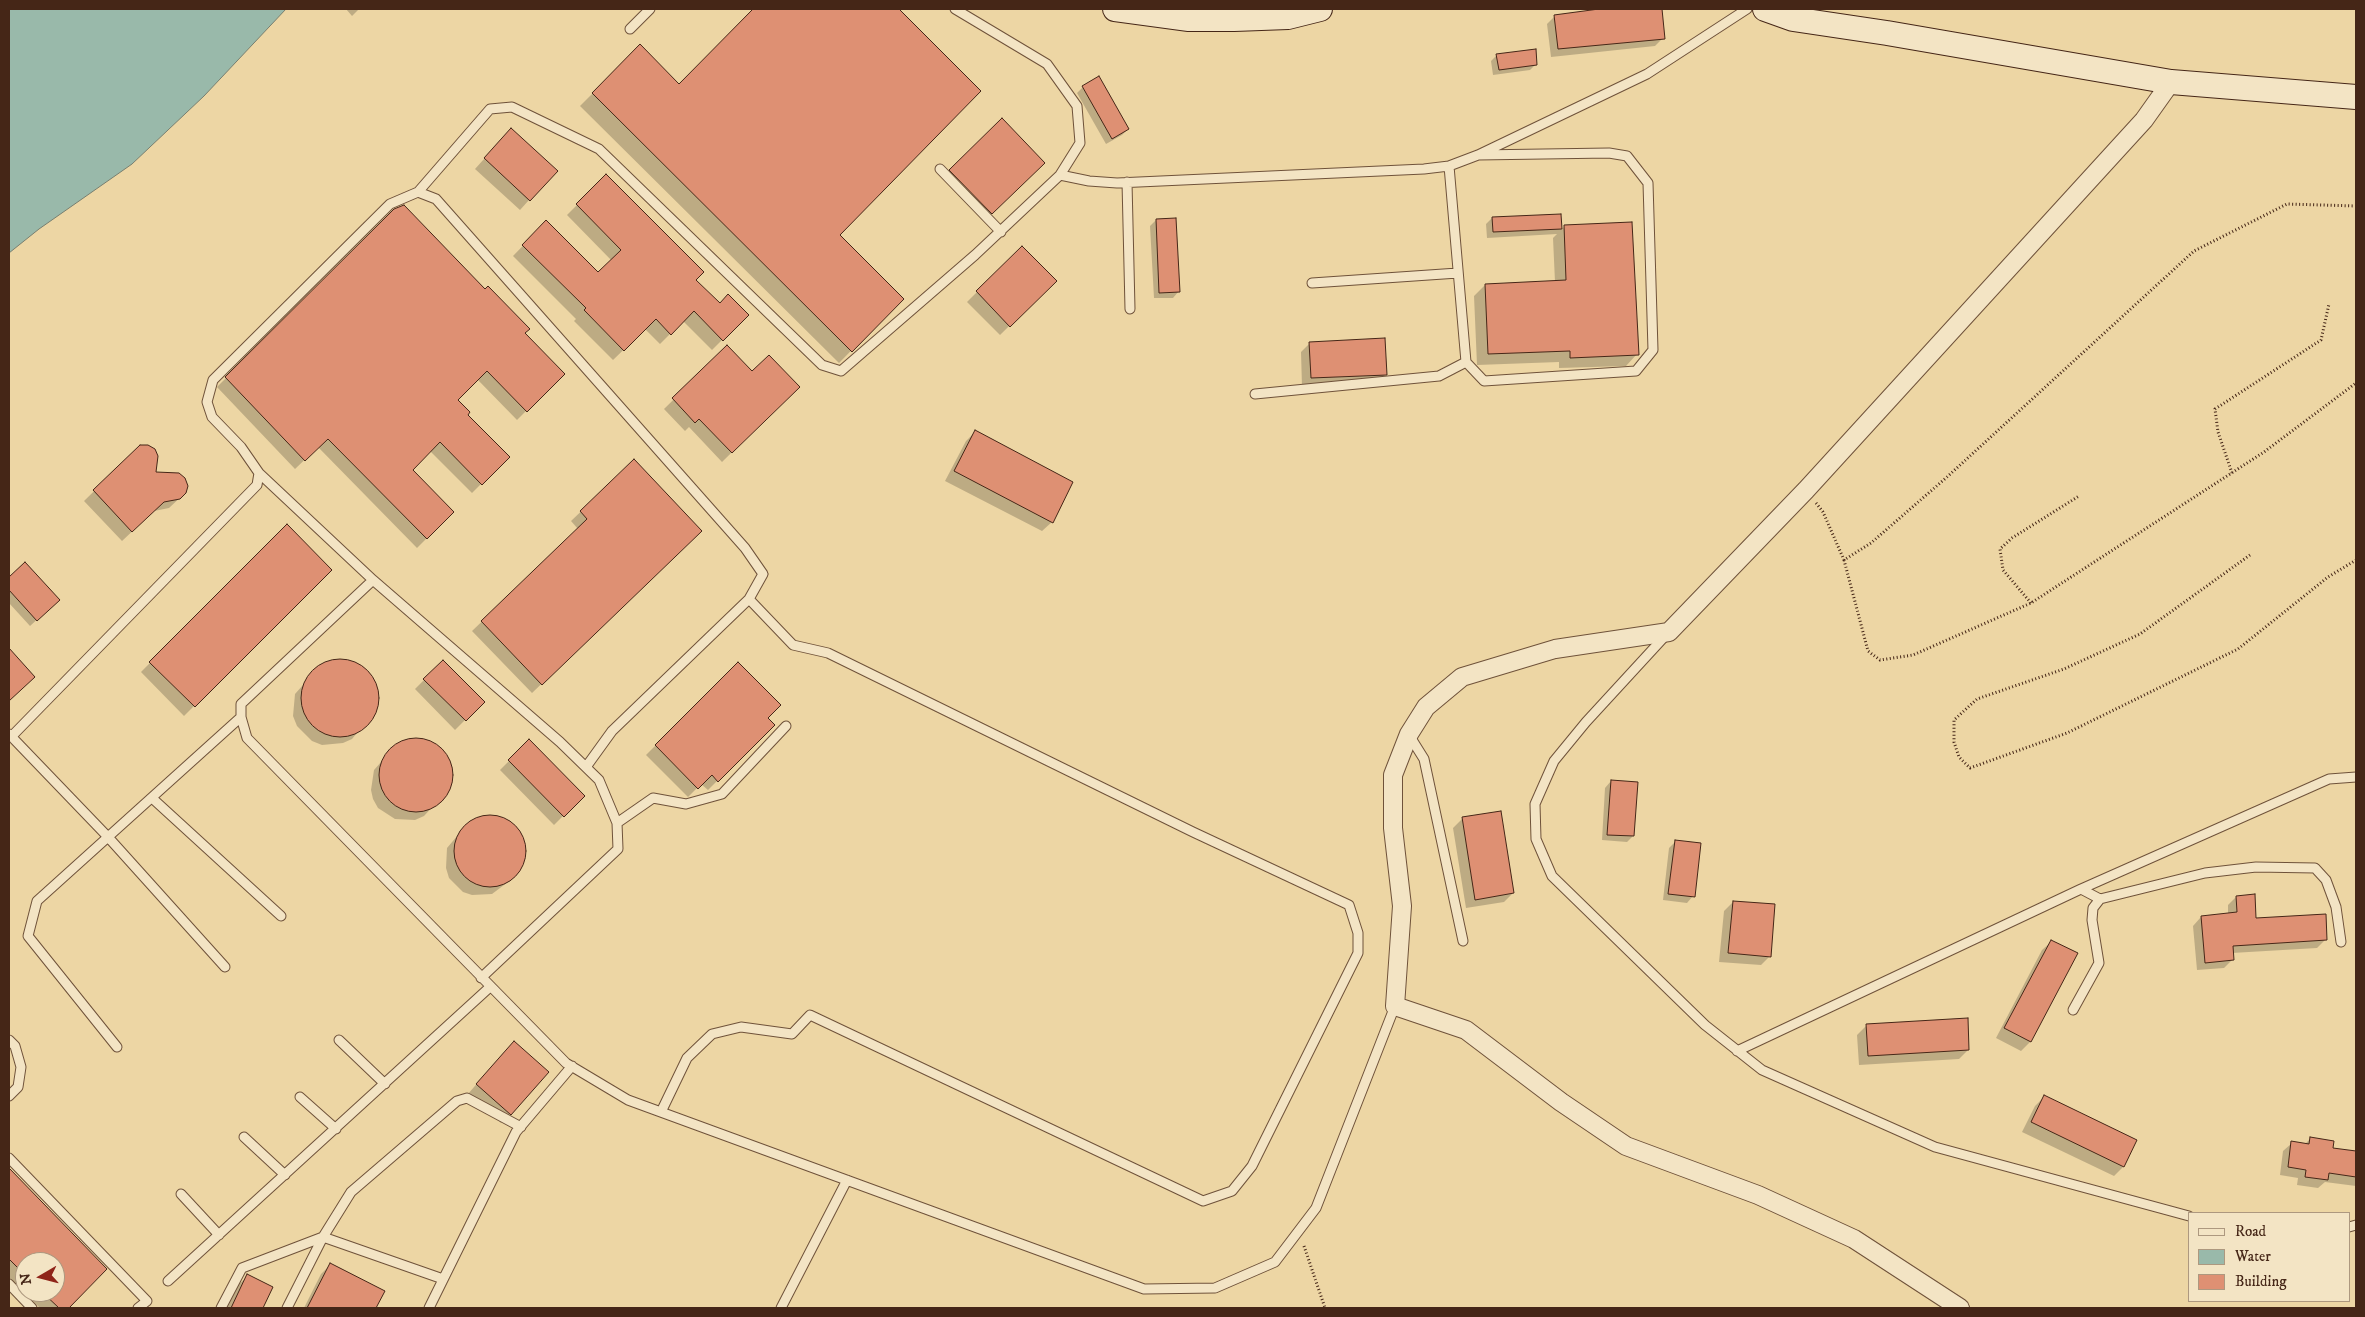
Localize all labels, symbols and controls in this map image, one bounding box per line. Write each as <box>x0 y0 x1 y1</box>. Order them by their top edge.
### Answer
legend <box>2188 1212 2350 1302</box>
text: Road <box>2235 1222 2266 1241</box>
text: Water <box>2235 1247 2271 1266</box>
north arrow <box>15 1252 65 1302</box>
text: N <box>16 1272 36 1286</box>
text: Building <box>2235 1272 2287 1291</box>

